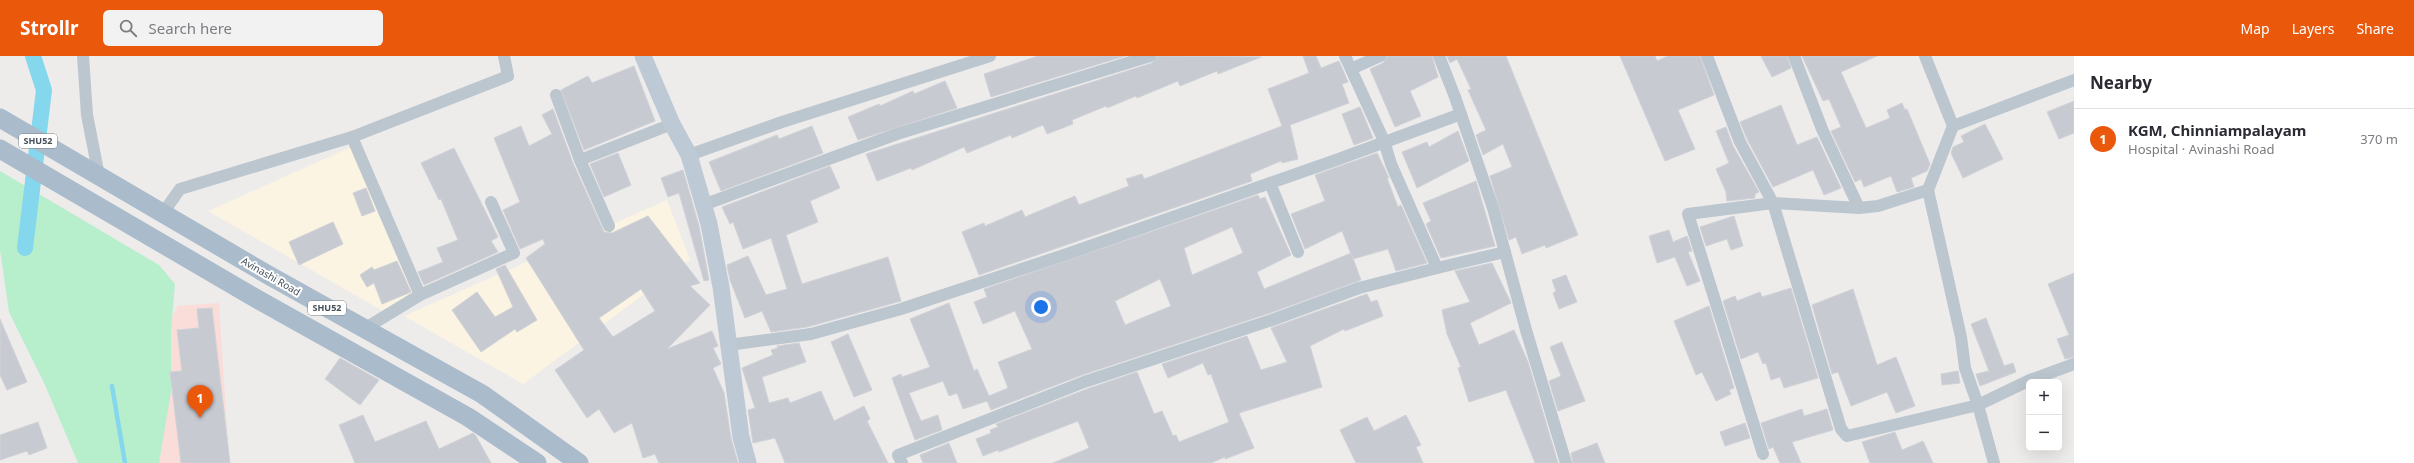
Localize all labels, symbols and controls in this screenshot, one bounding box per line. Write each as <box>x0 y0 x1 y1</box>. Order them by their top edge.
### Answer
search box <box>103 10 383 46</box>
text: Strollr <box>20 15 79 41</box>
icon: search <box>117 17 139 39</box>
text: Search here <box>149 18 232 38</box>
text: Map <box>2241 19 2270 38</box>
text: Layers <box>2292 19 2334 38</box>
text: Share <box>2356 19 2394 38</box>
text: Nearby <box>2090 71 2152 94</box>
text: KGM, Chinniampalayam <box>2128 120 2306 140</box>
text: 1 <box>2099 130 2107 148</box>
text: 370 m <box>2360 130 2398 148</box>
road number: SHU52 <box>19 134 57 148</box>
text: Hospital · Avinashi Road <box>2128 140 2274 158</box>
street label: Avinashi Road <box>239 253 303 299</box>
your location <box>1031 297 1051 317</box>
road number: SHU52 <box>308 301 346 315</box>
map controls <box>2026 379 2062 451</box>
button: + <box>2026 379 2062 415</box>
pin: 1 <box>187 385 213 418</box>
button: − <box>2026 415 2062 451</box>

